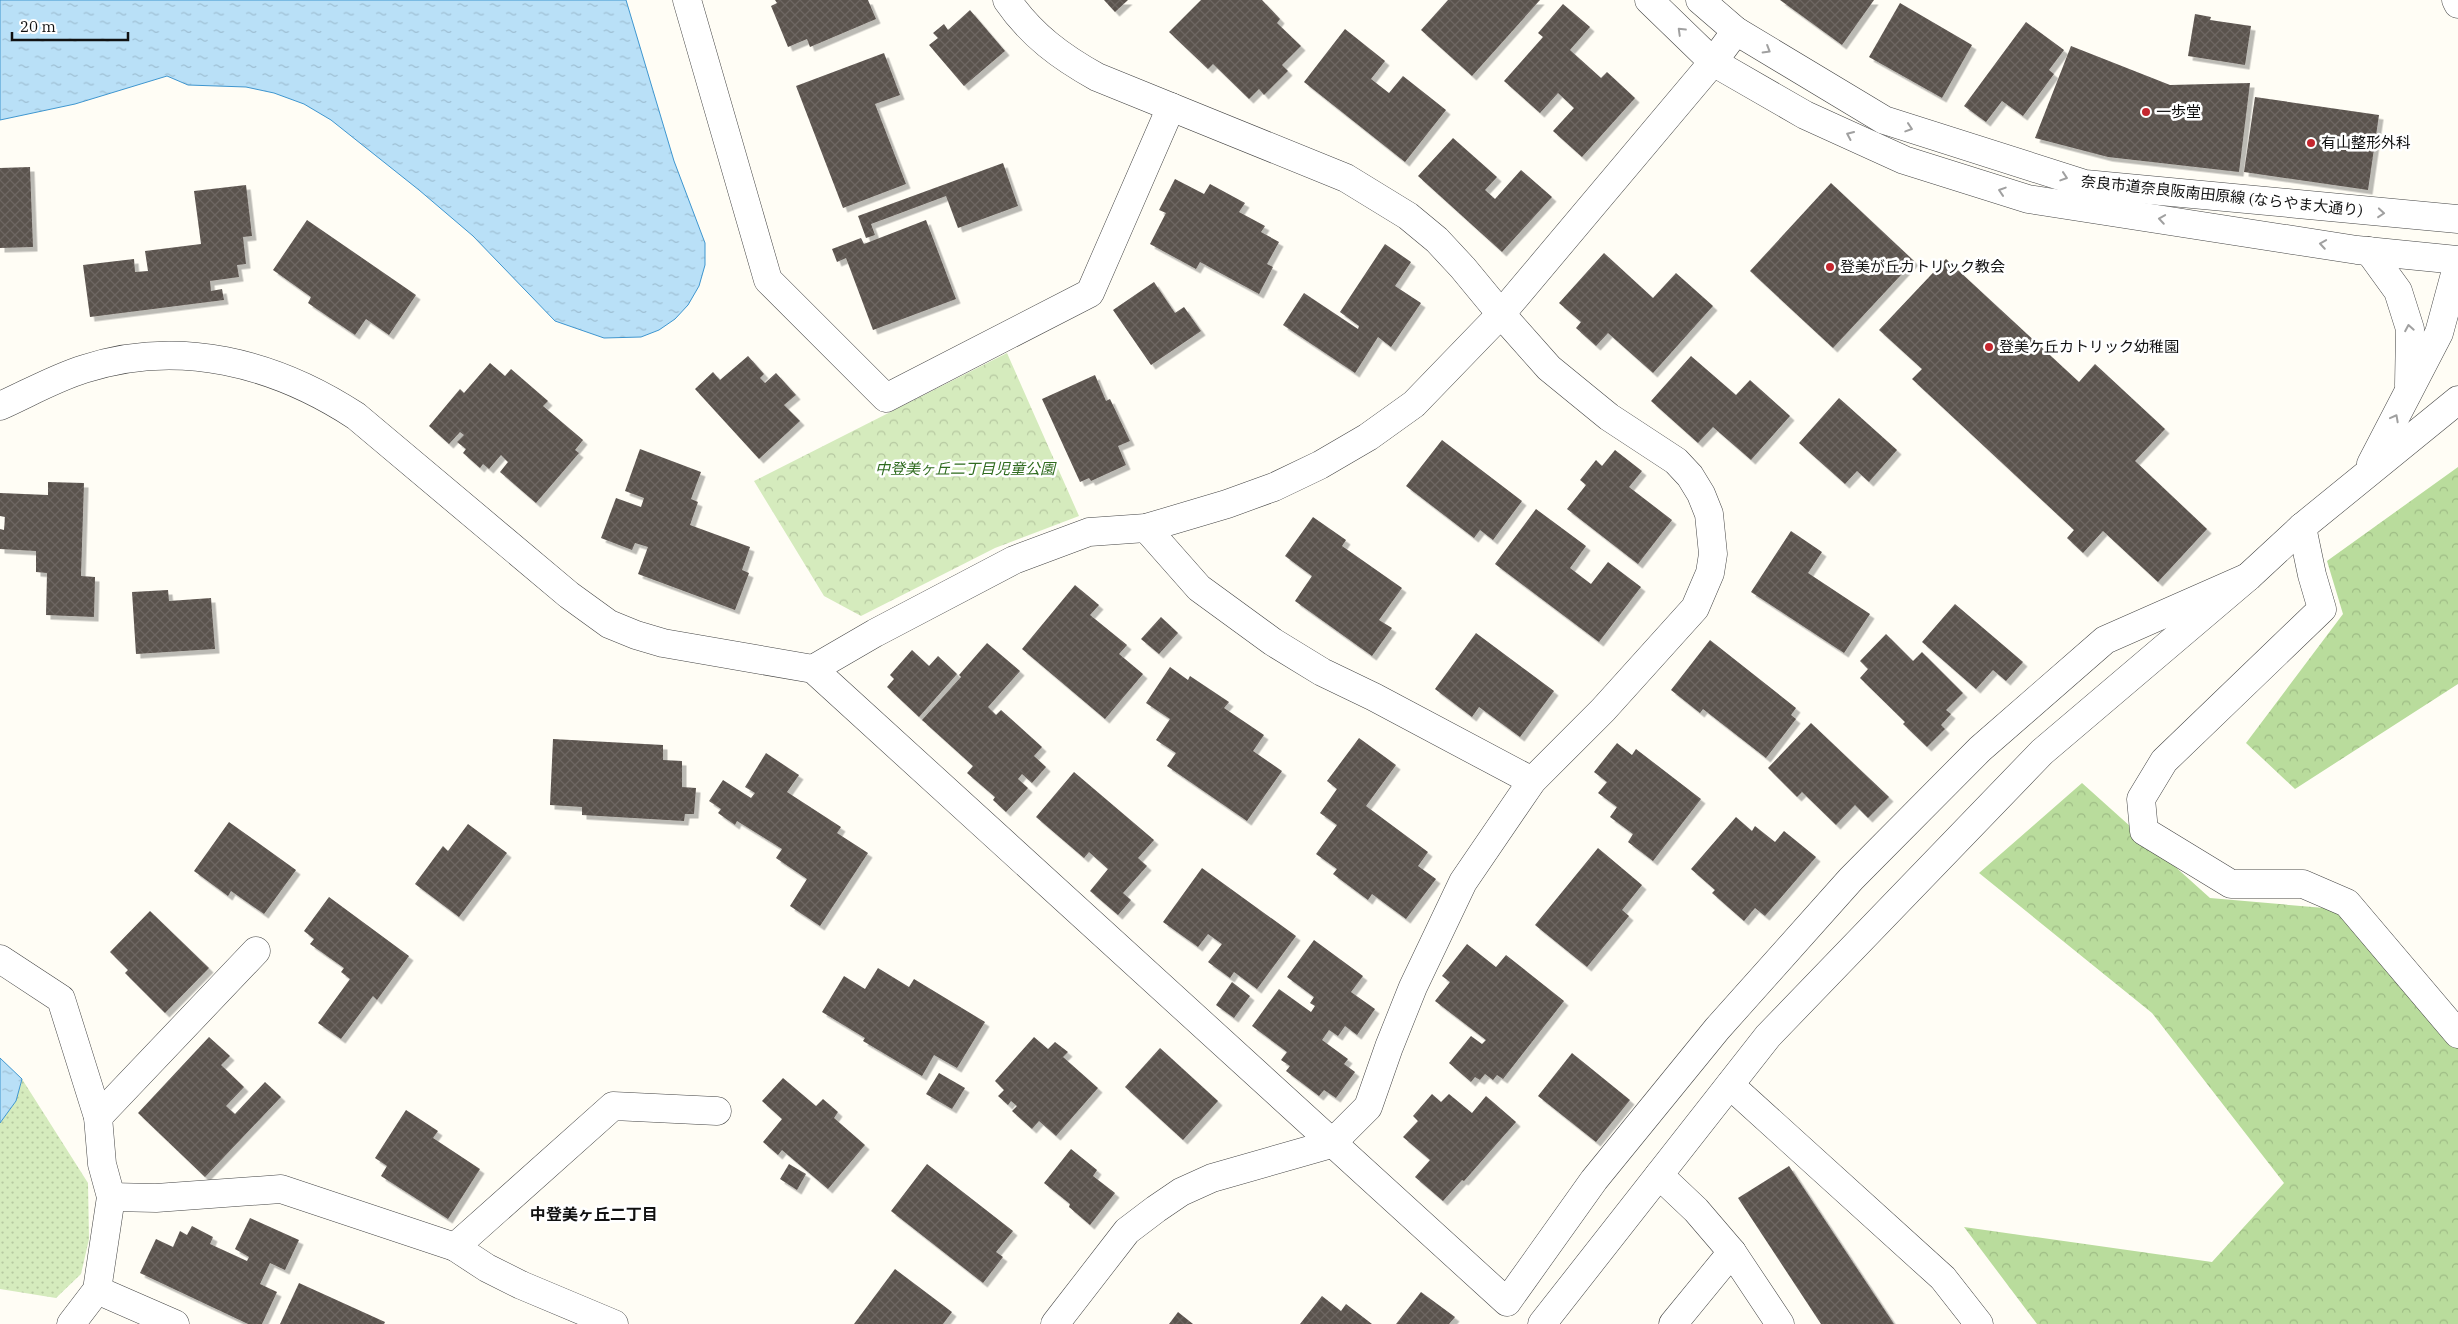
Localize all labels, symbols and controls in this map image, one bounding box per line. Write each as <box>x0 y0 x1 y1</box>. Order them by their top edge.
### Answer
scale bar <box>12 10 129 42</box>
text: 20 m <box>20 17 56 36</box>
one-way arrow <box>1678 28 1687 37</box>
one-way arrow <box>1762 43 1771 53</box>
place label: 一歩堂 <box>2156 102 2201 121</box>
marker: 一歩堂 <box>2140 106 2152 118</box>
one-way arrow <box>1904 122 1913 132</box>
one-way arrow <box>1846 131 1855 142</box>
place label: 有山整形外科 <box>2321 133 2411 152</box>
marker: 有山整形外科 <box>2305 137 2317 149</box>
one-way arrow <box>2059 171 2068 181</box>
street label: 奈良市道奈良阪南田原線 (ならやま大通り) <box>2080 171 2364 220</box>
one-way arrow <box>1999 186 2007 196</box>
one-way arrow <box>2378 207 2386 218</box>
one-way arrow <box>2158 215 2166 225</box>
one-way arrow <box>2318 240 2327 250</box>
place label: 登美が丘カトリック教会 <box>1840 257 2005 276</box>
marker: 登美が丘カトリック教会 <box>1824 261 1836 273</box>
one-way arrow <box>2404 324 2414 332</box>
place label: 登美ケ丘カトリック幼稚園 <box>1999 337 2179 356</box>
marker: 登美ケ丘カトリック幼稚園 <box>1983 341 1995 353</box>
one-way arrow <box>2389 414 2399 423</box>
park label: 中登美ヶ丘二丁目児童公園 <box>875 459 1057 478</box>
district label: 中登美ヶ丘二丁目 <box>530 1204 658 1224</box>

